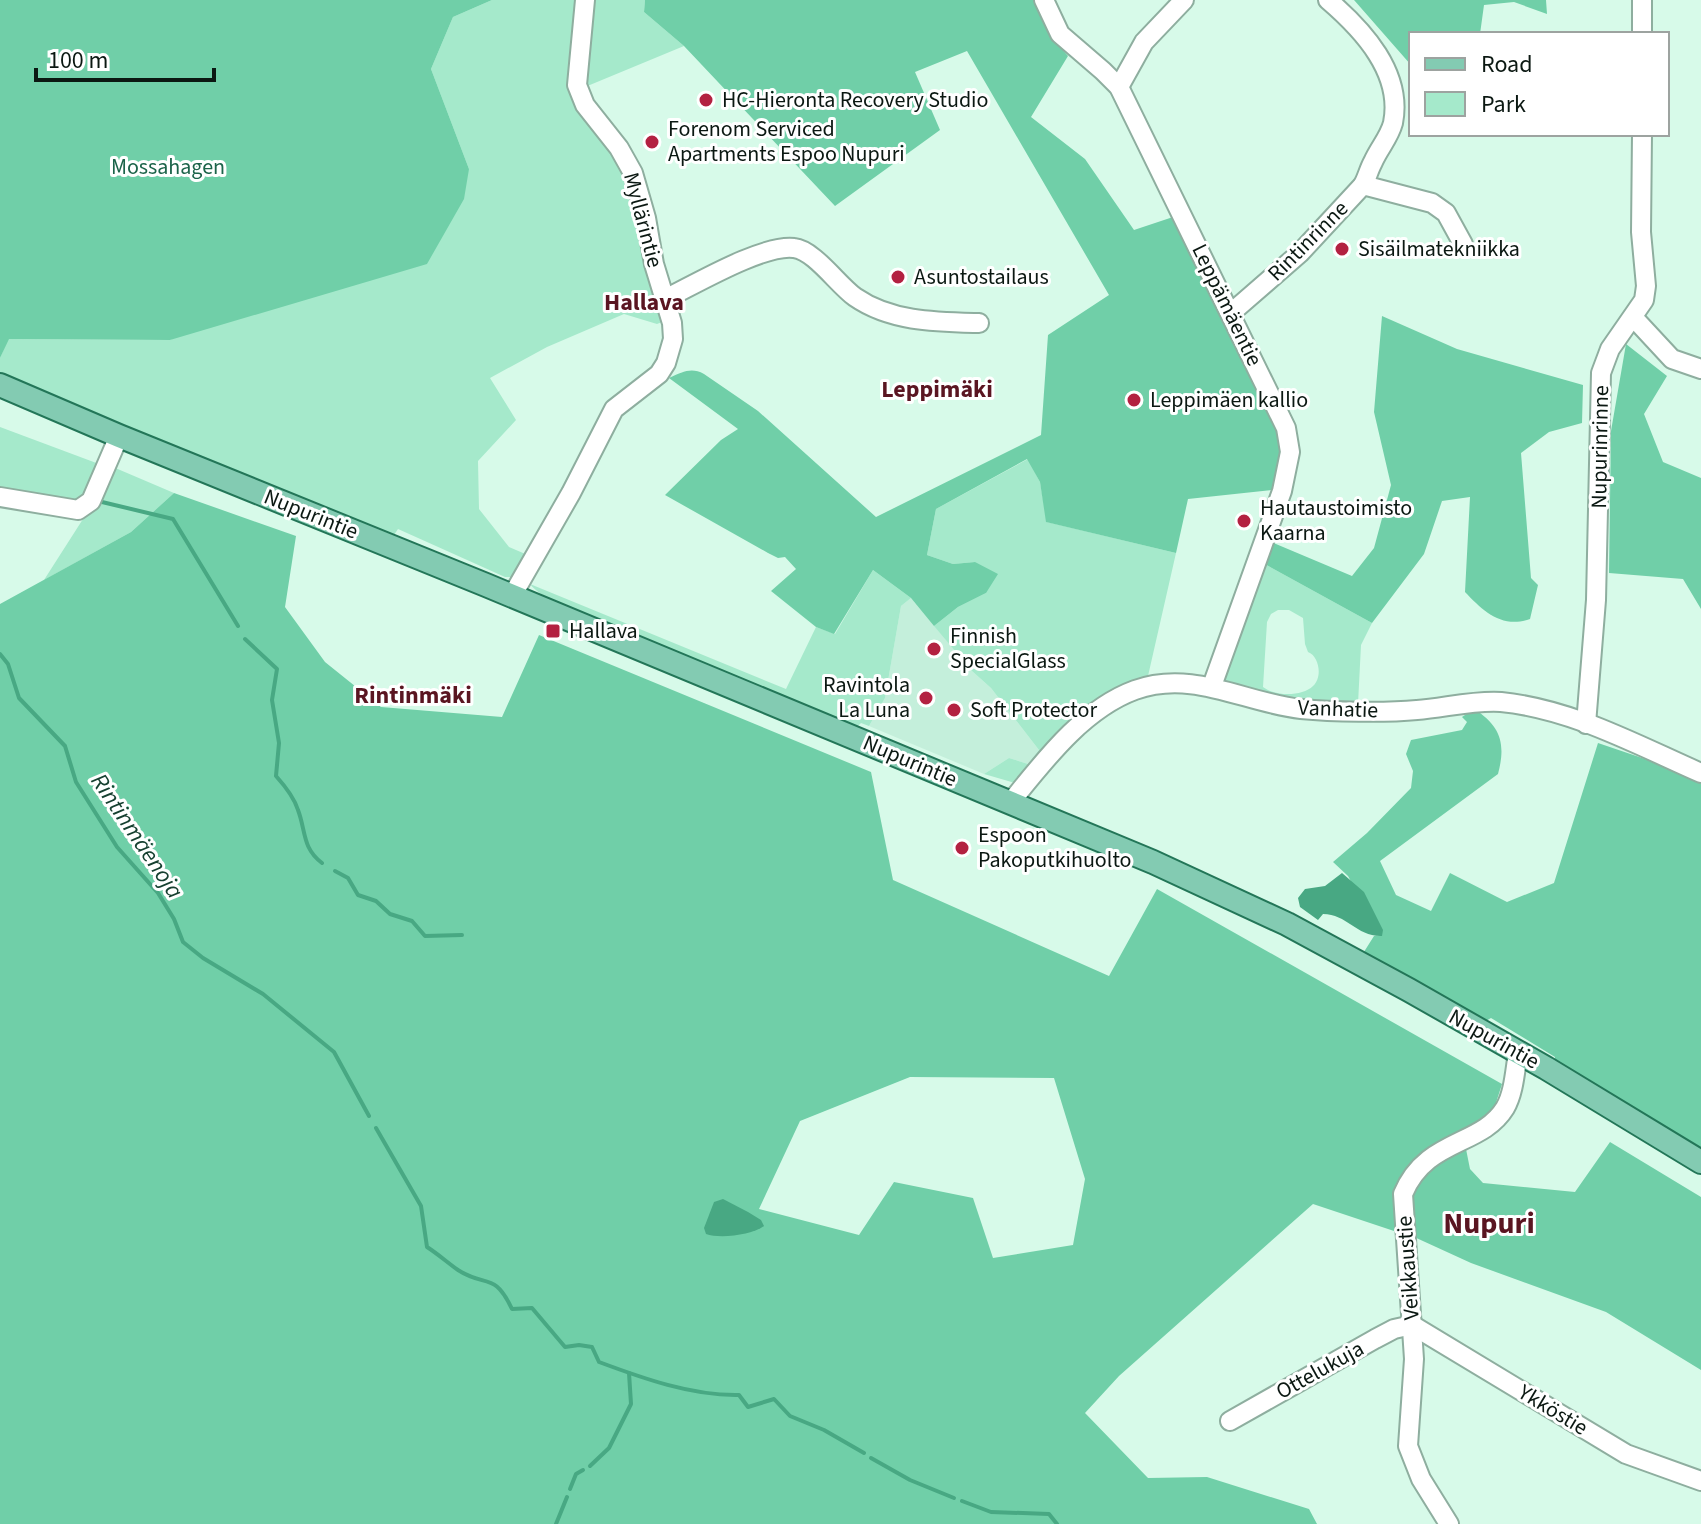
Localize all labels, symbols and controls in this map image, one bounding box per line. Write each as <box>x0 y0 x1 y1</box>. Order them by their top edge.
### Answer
scale bar <box>36 32 214 82</box>
legend <box>1409 32 1669 136</box>
text: 100 m <box>48 43 108 78</box>
text: Road <box>1481 47 1533 82</box>
place label: HC-Hieronta Recovery Studio <box>722 84 988 116</box>
text: Park <box>1481 87 1526 122</box>
marker: HC-Hieronta Recovery Studio <box>697 91 715 109</box>
place label: Forenom Serviced Apartments Espoo Nupuri <box>668 113 905 170</box>
marker: Forenom Serviced Apartments Espoo Nupuri <box>643 133 661 151</box>
park label: Mossahagen <box>111 151 225 183</box>
street label: Myllärintie <box>615 169 671 271</box>
street label: Rintinrinne <box>1260 193 1356 289</box>
place label: Sisäilmatekniikka <box>1358 233 1520 265</box>
street label: Leppämäentie <box>1184 238 1270 372</box>
marker: Sisäilmatekniikka <box>1333 240 1351 258</box>
place label: Asuntostailaus <box>914 261 1049 293</box>
marker: Asuntostailaus <box>889 268 907 286</box>
district label: Hallava <box>604 285 684 320</box>
district label: Leppimäki <box>881 372 993 407</box>
place label: Leppimäen kallio <box>1150 384 1308 416</box>
street label: Nupurinrinne <box>1583 385 1617 509</box>
marker: Leppimäen kallio <box>1125 391 1143 409</box>
street label: Nupurintie <box>259 481 363 547</box>
place label: Hautaustoimisto Kaarna <box>1260 492 1412 549</box>
marker: Hautaustoimisto Kaarna <box>1235 512 1253 530</box>
place label: Hallava <box>569 615 638 647</box>
place label: Finnish SpecialGlass <box>950 620 1066 677</box>
marker: Hallava <box>544 622 562 640</box>
marker: Finnish SpecialGlass <box>925 640 943 658</box>
place label: Ravintola La Luna <box>823 669 910 726</box>
district label: Rintinmäki <box>354 678 472 713</box>
marker: Ravintola La Luna <box>917 689 935 707</box>
street label: Vanhatie <box>1297 692 1379 726</box>
place label: Soft Protector <box>970 694 1097 726</box>
marker: Soft Protector <box>945 701 963 719</box>
street label: Nupurintie <box>858 727 962 795</box>
water label: Rintinmäenoja <box>82 766 192 906</box>
place label: Espoon Pakoputkihuolto <box>978 819 1131 876</box>
marker: Espoon Pakoputkihuolto <box>953 839 971 857</box>
street label: Nupurintie <box>1443 1001 1545 1077</box>
district label: Nupuri <box>1443 1202 1535 1245</box>
street label: Veikkaustie <box>1388 1215 1428 1321</box>
street label: Ottelukuja <box>1270 1333 1370 1407</box>
street label: Ykköstie <box>1511 1376 1594 1443</box>

